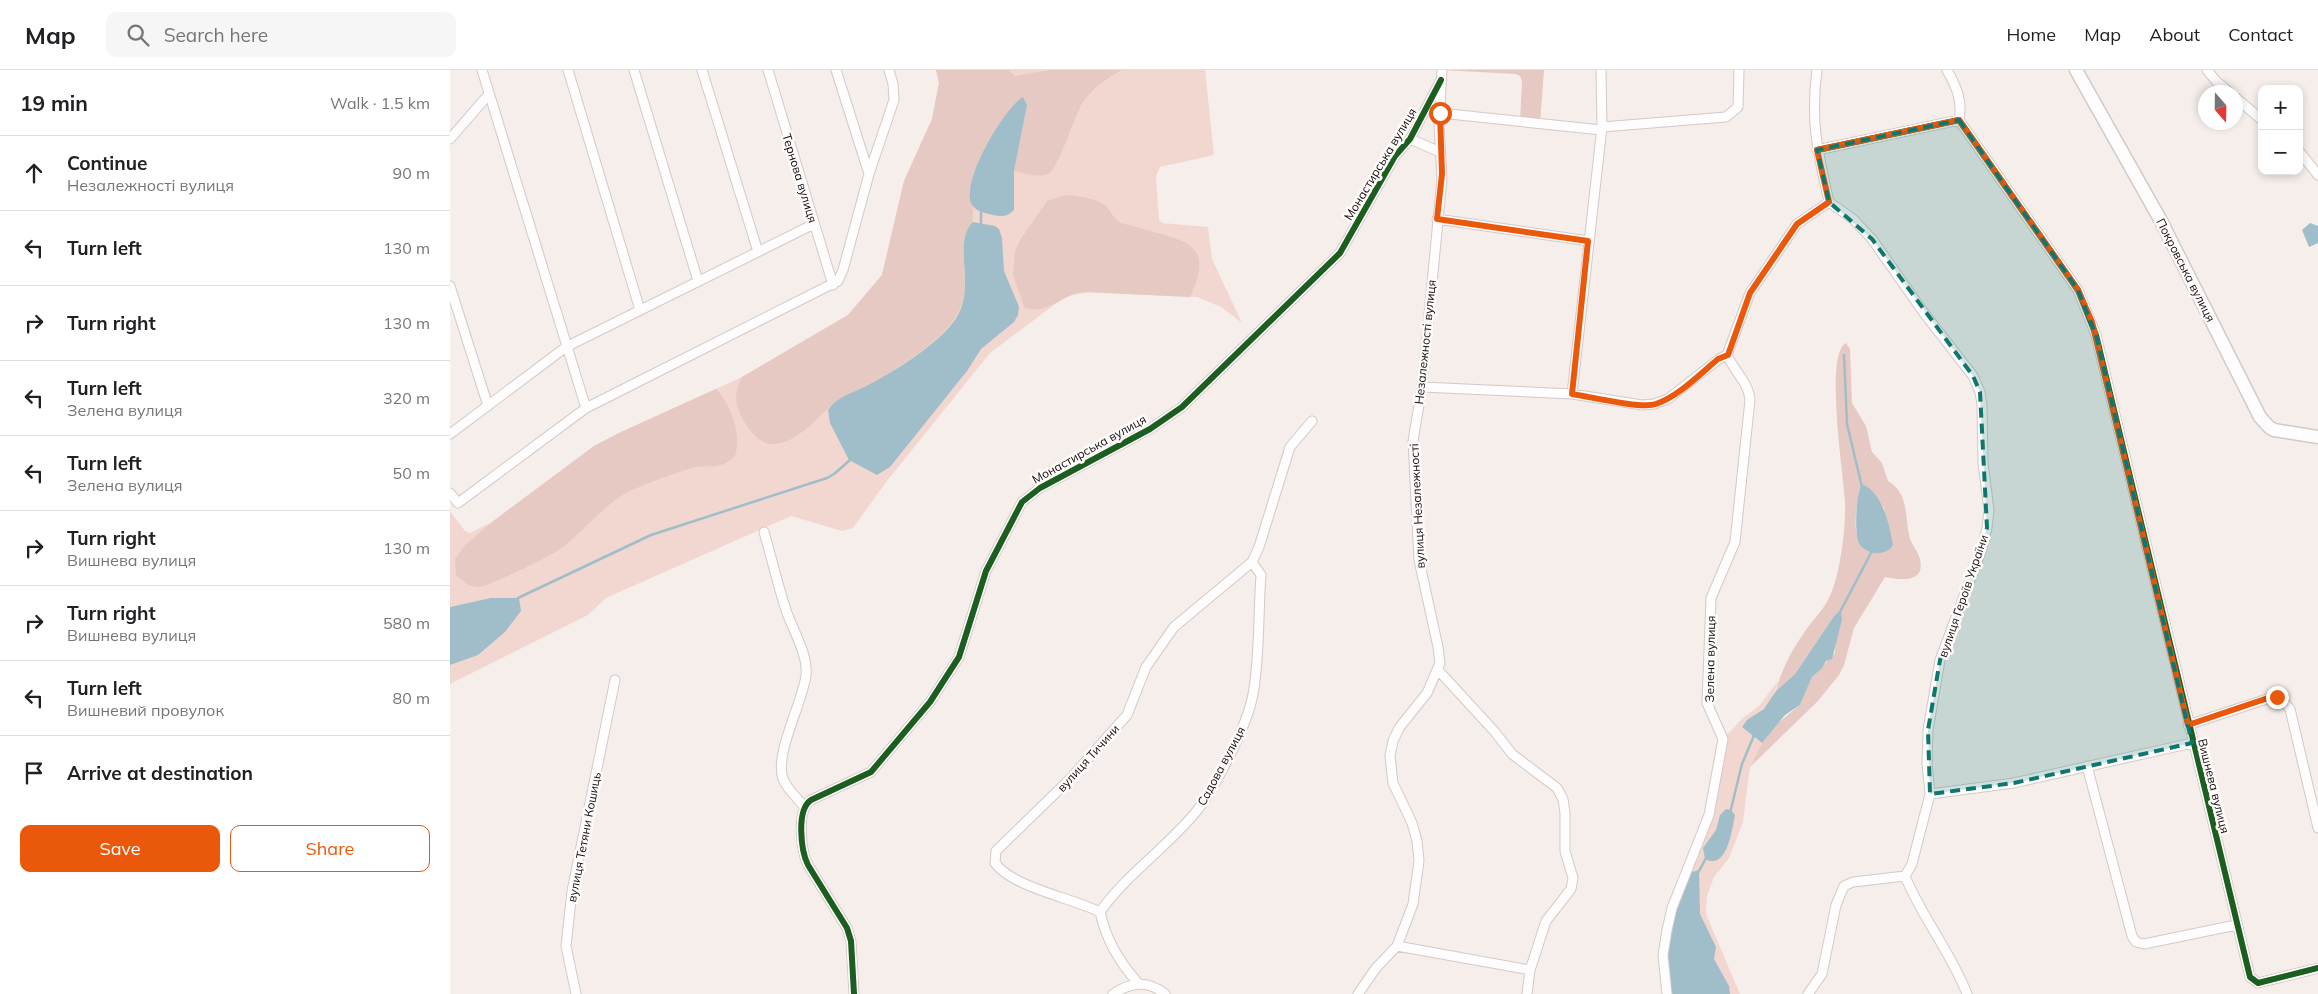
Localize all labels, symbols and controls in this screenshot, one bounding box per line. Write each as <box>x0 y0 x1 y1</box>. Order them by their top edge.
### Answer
search box <box>106 12 456 57</box>
text: Map <box>25 20 76 50</box>
icon: search <box>124 21 152 49</box>
text: Search here <box>164 23 268 47</box>
text: Home <box>2006 23 2056 46</box>
text: Map <box>2084 23 2121 46</box>
text: About <box>2149 23 2200 46</box>
text: Contact <box>2228 23 2293 46</box>
north arrow <box>2198 85 2243 130</box>
map controls <box>2258 85 2303 175</box>
button: + <box>2258 85 2303 130</box>
text: 19 min <box>20 90 88 116</box>
text: Walk · 1.5 km <box>330 93 430 113</box>
route start <box>1429 102 1452 125</box>
street label: Монастирська вулиця <box>1341 105 1419 223</box>
button: − <box>2258 130 2303 175</box>
street label: Тернова вулиця <box>779 132 821 224</box>
text: Continue <box>67 151 147 175</box>
icon: ahead <box>20 159 48 187</box>
text: 90 m <box>393 163 430 183</box>
text: Незалежності вулиця <box>67 175 234 195</box>
street label: Покровська вулиця <box>2153 216 2219 324</box>
icon: left <box>20 234 48 262</box>
text: Turn left <box>67 236 142 260</box>
text: 130 m <box>383 238 430 258</box>
street label: Незалежності вулиця <box>1411 279 1439 405</box>
icon: right <box>20 309 48 337</box>
text: Turn right <box>67 311 156 335</box>
text: 130 m <box>383 313 430 333</box>
text: Turn left <box>67 376 142 400</box>
icon: left <box>20 384 48 412</box>
text: 320 m <box>383 388 430 408</box>
text: Зелена вулиця <box>67 400 183 420</box>
street label: Монастирська вулиця <box>1029 411 1149 487</box>
street label: вулиця Незалежності <box>1406 443 1428 569</box>
text: Turn left <box>67 451 142 475</box>
icon: left <box>20 459 48 487</box>
text: 50 m <box>393 463 430 483</box>
text: Зелена вулиця <box>67 475 183 495</box>
text: Turn right <box>67 526 156 550</box>
street label: вулиця Героїв України <box>1935 533 1991 659</box>
icon: right <box>20 534 48 562</box>
text: 130 m <box>383 538 430 558</box>
text: Вишнева вулиця <box>67 550 196 570</box>
text: Turn right <box>67 601 156 625</box>
icon: right <box>20 609 48 637</box>
text: 580 m <box>383 613 430 633</box>
street label: Зелена вулиця <box>1702 616 1718 702</box>
text: Вишнева вулиця <box>67 625 196 645</box>
text: Turn left <box>67 676 142 700</box>
icon: left <box>20 684 48 712</box>
route end <box>2266 686 2289 709</box>
text: 80 m <box>393 688 430 708</box>
text: Вишневий провулок <box>67 700 224 720</box>
street label: вулиця Тичини <box>1054 721 1122 795</box>
street label: Садова вулиця <box>1194 724 1248 808</box>
street label: Вишнева вулиця <box>2195 737 2233 835</box>
icon: arrive <box>20 759 48 787</box>
text: Arrive at destination <box>67 761 253 785</box>
street label: вулиця Тетяни Кошиць <box>564 770 604 903</box>
button: Save <box>20 825 220 872</box>
button: Share <box>230 825 430 872</box>

